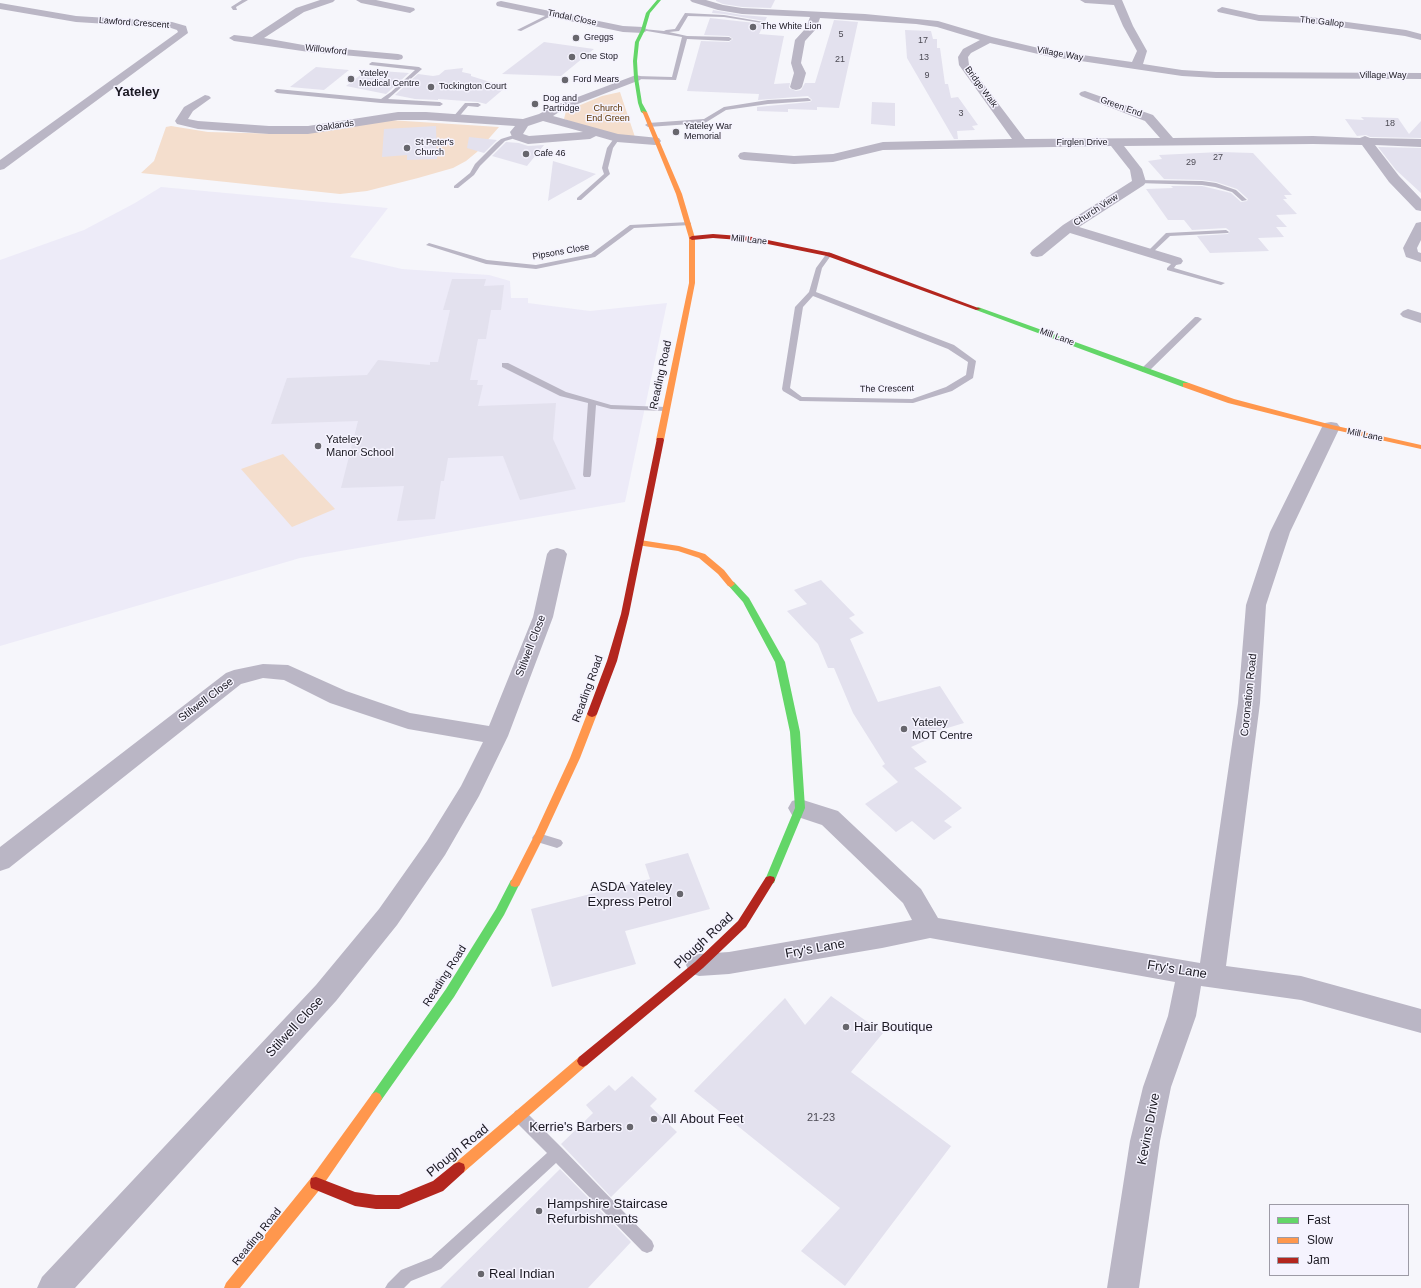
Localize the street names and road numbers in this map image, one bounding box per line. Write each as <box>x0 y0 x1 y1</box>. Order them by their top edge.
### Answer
street label: Tindal Close <box>547 8 597 28</box>
street label: The Gallop <box>1300 14 1344 30</box>
street label: Lawford Crescent <box>98 15 170 31</box>
street label: Willowford <box>305 42 347 58</box>
street label: Village Way <box>1036 45 1084 63</box>
street label: Bridge Walk <box>962 64 1000 110</box>
street label: Village Way <box>1359 71 1407 81</box>
street label: Green End <box>1099 94 1143 120</box>
street label: Oaklands <box>315 118 355 134</box>
street label: Firglen Drive <box>1056 138 1108 148</box>
street label: Church View <box>1072 192 1120 228</box>
street label: Mill Lane <box>731 233 767 247</box>
street label: Pipsons Close <box>532 242 590 262</box>
street label: Mill Lane <box>1038 326 1076 348</box>
street label: Reading Road <box>647 339 675 411</box>
street label: The Crescent <box>860 383 914 395</box>
street label: Mill Lane <box>1346 426 1384 444</box>
street label: Stilwell Close <box>513 613 549 679</box>
street label: Coronation Road <box>1238 653 1260 737</box>
street label: Reading Road <box>570 654 606 724</box>
street label: Stilwell Close <box>176 675 236 725</box>
street label: Plough Road <box>671 910 737 972</box>
street label: Fry's Lane <box>784 936 846 962</box>
street label: Reading Road <box>420 943 470 1009</box>
street label: Fry's Lane <box>1146 958 1208 982</box>
street label: Stilwell Close <box>263 993 327 1061</box>
street label: Kevins Drive <box>1134 1092 1164 1166</box>
street label: Plough Road <box>424 1121 492 1181</box>
street label: Reading Road <box>230 1206 284 1268</box>

